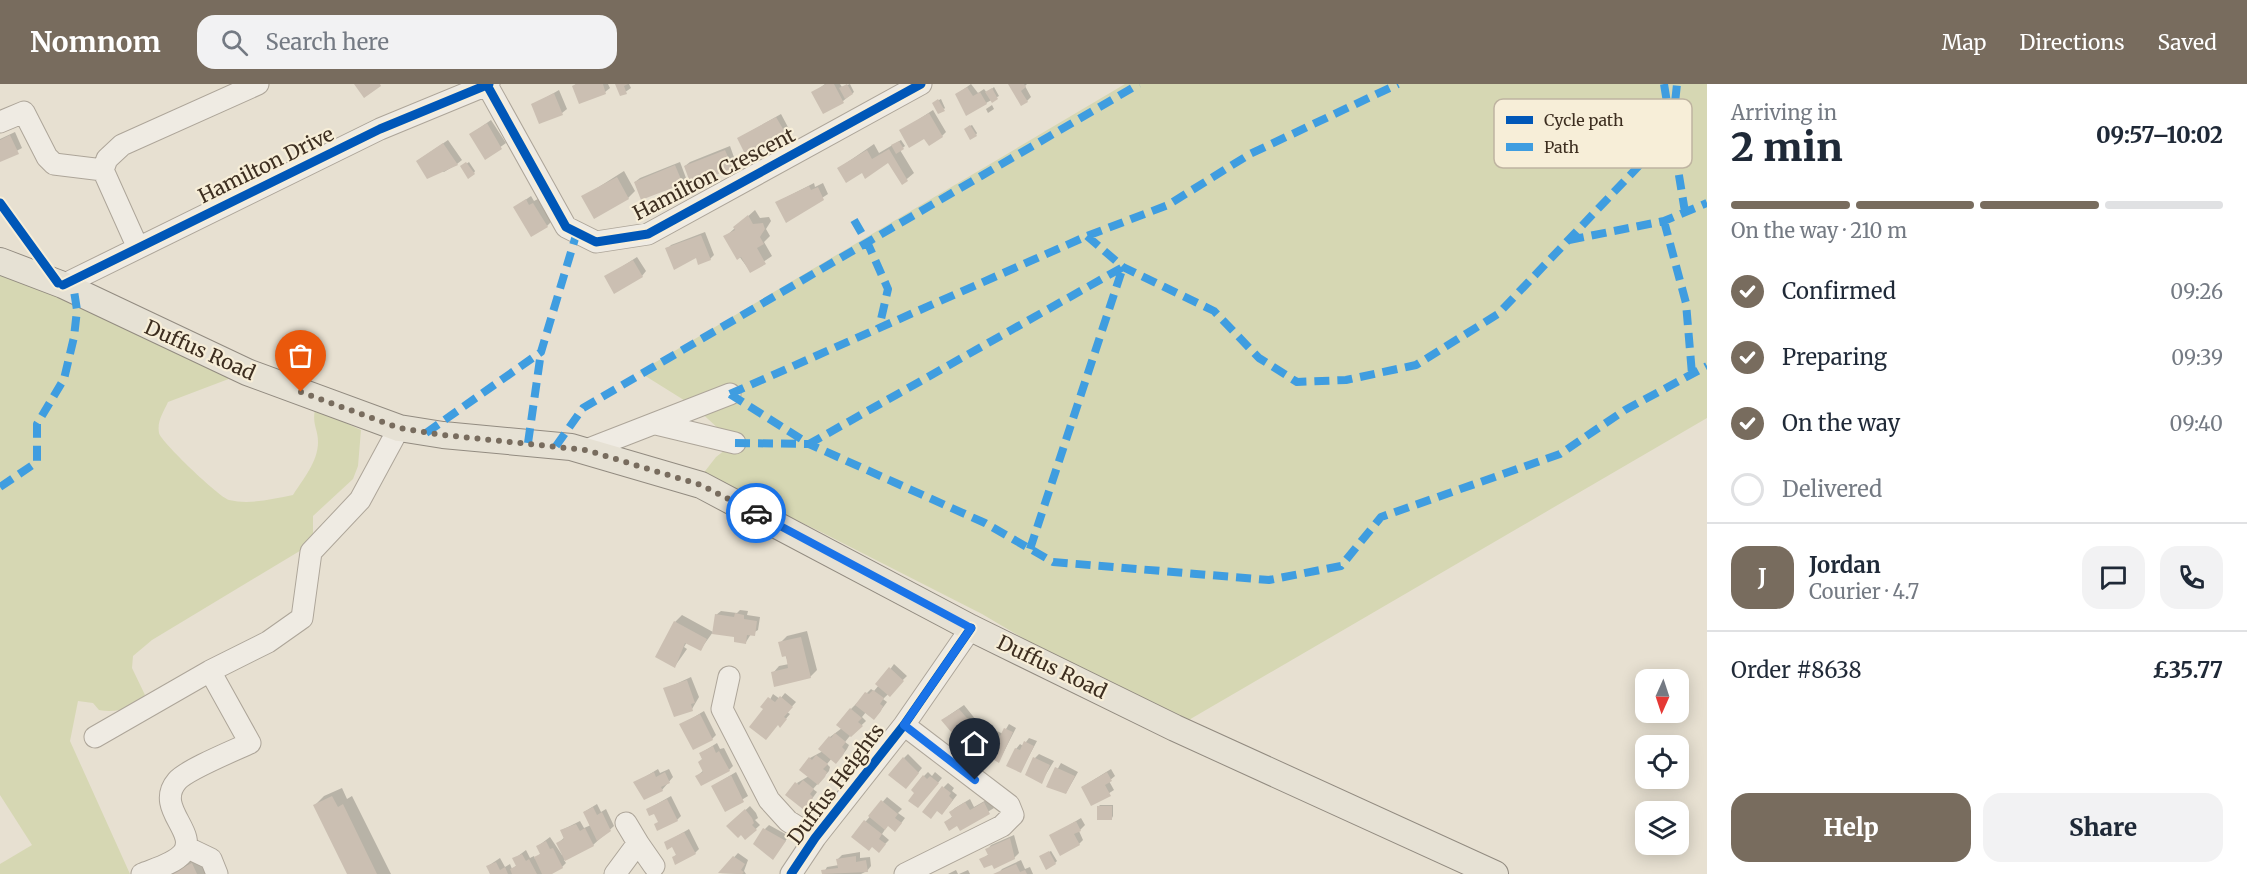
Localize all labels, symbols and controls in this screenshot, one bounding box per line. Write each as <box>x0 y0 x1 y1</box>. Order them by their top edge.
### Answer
search box <box>197 15 617 69</box>
text: Nomnom <box>30 24 161 60</box>
icon: search <box>218 26 251 59</box>
text: Search here <box>266 28 389 56</box>
text: Map <box>1942 29 1986 56</box>
text: Directions <box>2019 29 2124 56</box>
text: Saved <box>2157 29 2217 56</box>
legend <box>1494 99 1692 168</box>
text: Arriving in <box>1731 100 1837 125</box>
text: Cycle path <box>1544 110 1624 130</box>
street label: Hamilton Drive <box>194 121 338 208</box>
text: 09:57–10:02 <box>2096 121 2223 149</box>
street label: Hamilton Crescent <box>628 122 799 225</box>
text: 2 min <box>1731 123 1843 172</box>
text: Path <box>1544 137 1580 157</box>
text: On the way · 210 m <box>1731 218 1907 243</box>
icon: check <box>1731 275 1764 308</box>
text: Confirmed <box>1782 277 1896 305</box>
text: 09:26 <box>2170 279 2223 304</box>
street label: Duffus Road <box>141 314 259 385</box>
pin <box>275 330 326 392</box>
icon: bag <box>284 339 317 372</box>
icon: check <box>1731 341 1764 374</box>
text: Preparing <box>1782 343 1887 371</box>
text: 09:39 <box>2171 345 2223 370</box>
icon: check <box>1731 407 1764 440</box>
text: On the way <box>1782 409 1900 437</box>
text: 09:40 <box>2170 411 2223 436</box>
text: Delivered <box>1782 475 1882 503</box>
courier <box>726 483 786 543</box>
icon: car <box>740 497 773 530</box>
button: chat <box>2082 546 2145 609</box>
button: phone <box>2160 546 2223 609</box>
text: Jordan <box>1809 551 1881 579</box>
text: J <box>1758 563 1767 591</box>
text: Courier · 4.7 <box>1809 579 1919 604</box>
street label: Duffus Road <box>993 629 1111 704</box>
text: Order #8638 <box>1731 656 1862 684</box>
text: £35.77 <box>2153 656 2223 684</box>
north arrow <box>1635 669 1689 723</box>
map controls <box>1635 669 1689 855</box>
street label: Duffus Heights <box>782 718 889 849</box>
pin <box>949 718 1000 780</box>
icon: home <box>958 727 991 760</box>
button: locate <box>1635 735 1689 789</box>
button: Help <box>1731 793 1971 862</box>
button: Share <box>1983 793 2223 862</box>
button: layers <box>1635 801 1689 855</box>

